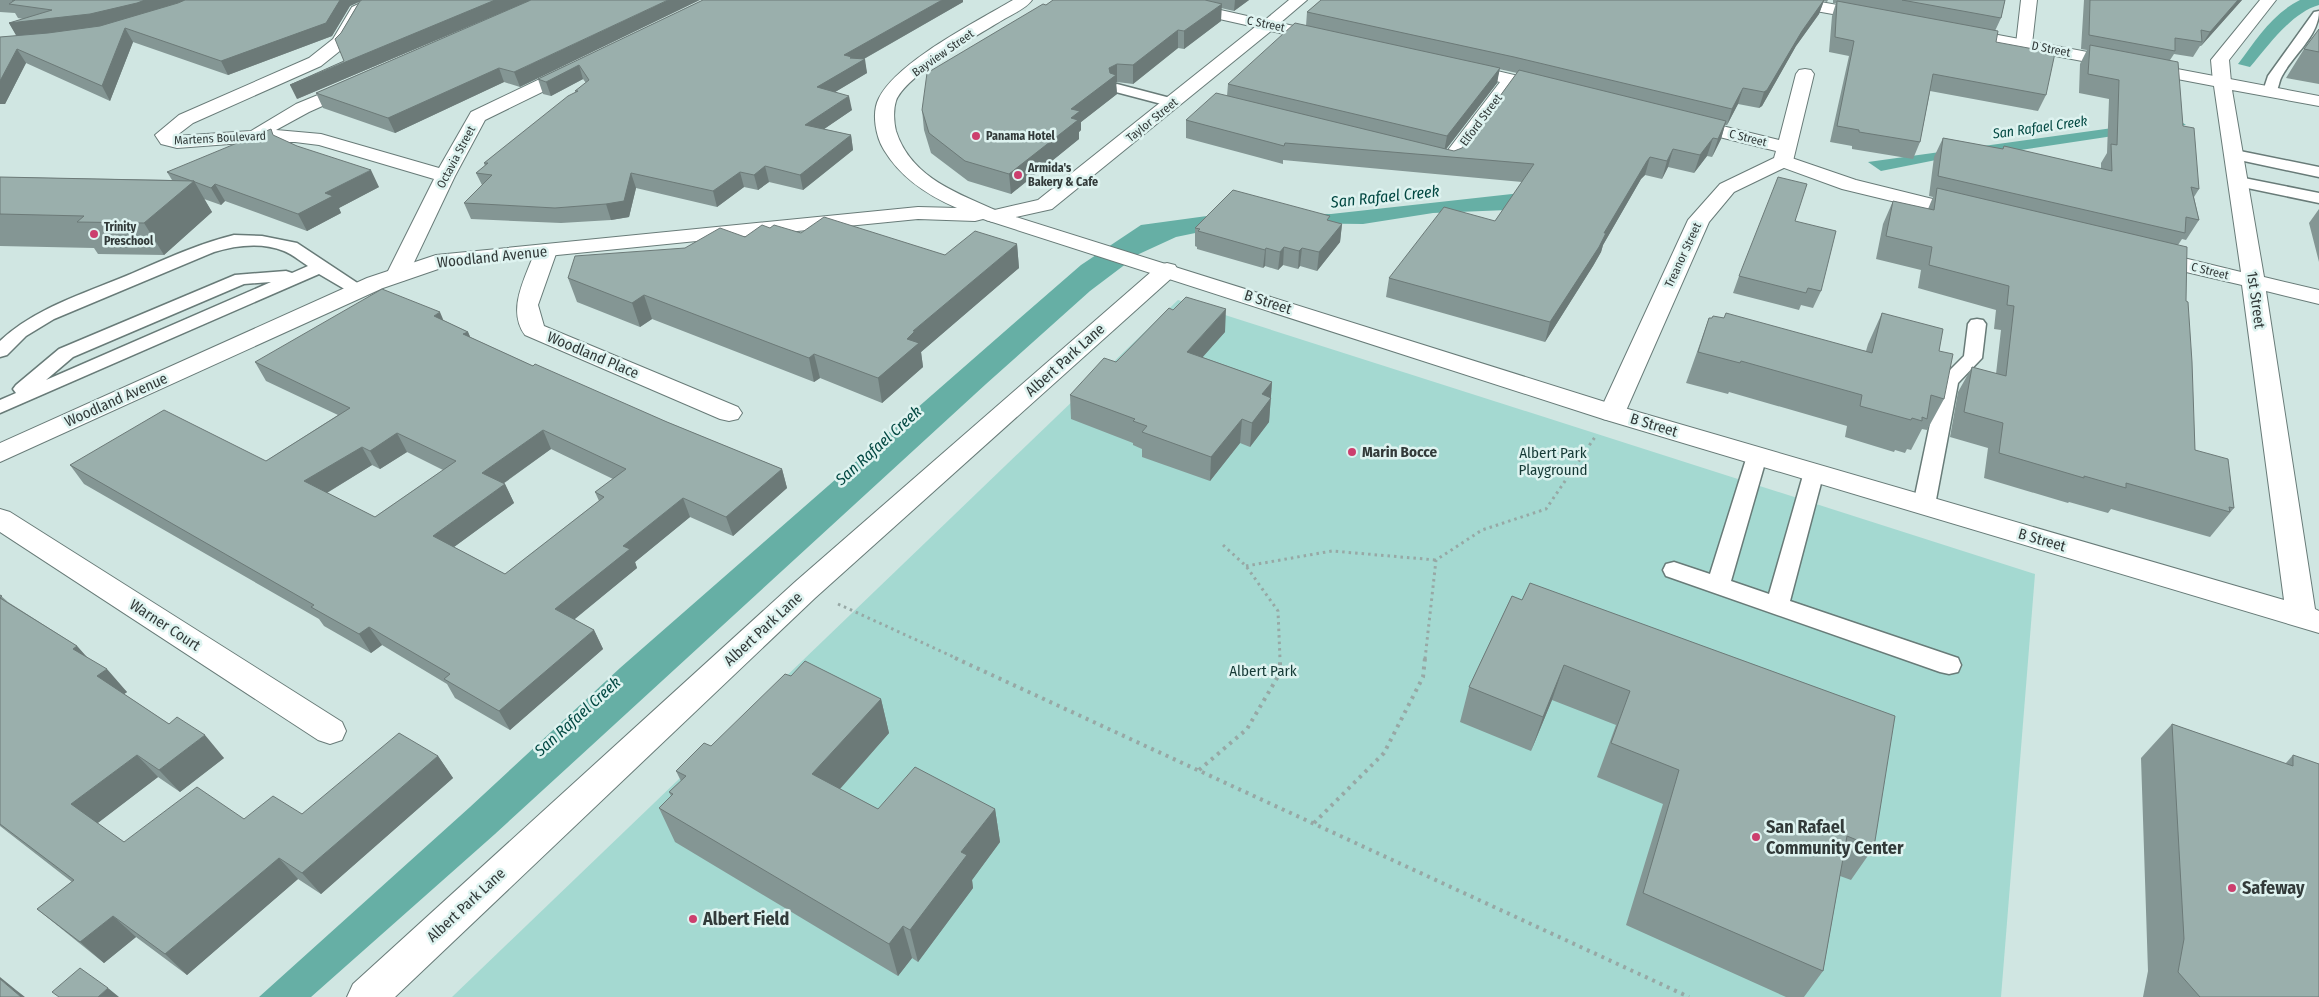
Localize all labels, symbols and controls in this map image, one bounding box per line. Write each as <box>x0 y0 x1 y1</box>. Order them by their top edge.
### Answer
street label: C Street <box>1246 13 1286 35</box>
street label: Bayview Street <box>909 27 977 79</box>
street label: D Street <box>2030 38 2072 60</box>
street label: Elford Street <box>1457 91 1505 149</box>
street label: Taylor Street <box>1124 95 1181 145</box>
water label: San Rafael Creek <box>1991 112 2089 143</box>
street label: Octavia Street <box>434 123 478 191</box>
street label: C Street <box>1728 127 1768 149</box>
street label: Martens Boulevard <box>174 129 266 147</box>
place label: Panama Hotel <box>986 129 1056 143</box>
marker: Panama Hotel <box>970 130 982 142</box>
place label: Armida's Bakery & Cafe <box>1027 161 1098 189</box>
marker: Armida's Bakery & Cafe <box>1012 169 1024 181</box>
water label: San Rafael Creek <box>1329 181 1440 212</box>
place label: Trinity Preschool <box>104 220 154 248</box>
street label: Treanor Street <box>1662 220 1704 290</box>
marker: Trinity Preschool <box>88 228 100 240</box>
street label: Woodland Avenue <box>436 242 548 272</box>
street label: C Street <box>2190 260 2230 282</box>
street label: 1st Street <box>2243 270 2269 330</box>
street label: B Street <box>1242 286 1294 318</box>
street label: Albert Park Lane <box>1022 320 1108 400</box>
street label: Woodland Place <box>544 328 642 382</box>
street label: Woodland Avenue <box>62 369 170 431</box>
water label: San Rafael Creek <box>831 402 925 490</box>
street label: B Street <box>1628 409 1680 441</box>
place label: Marin Bocce <box>1362 443 1437 461</box>
park label: Albert Park Playground <box>1519 444 1587 479</box>
marker: Marin Bocce <box>1346 446 1358 458</box>
street label: B Street <box>2016 525 2068 555</box>
street label: Albert Park Lane <box>720 588 806 670</box>
street label: Warner Court <box>126 595 204 655</box>
park label: Albert Park <box>1229 662 1297 680</box>
water label: San Rafael Creek <box>530 673 624 761</box>
place label: San Rafael Community Center <box>1766 816 1904 859</box>
marker: San Rafael Community Center <box>1750 831 1762 843</box>
street label: Albert Park Lane <box>423 864 509 946</box>
place label: Safeway <box>2242 877 2305 899</box>
marker: Safeway <box>2226 882 2238 894</box>
place label: Albert Field <box>702 908 789 930</box>
marker: Albert Field <box>687 913 699 925</box>

